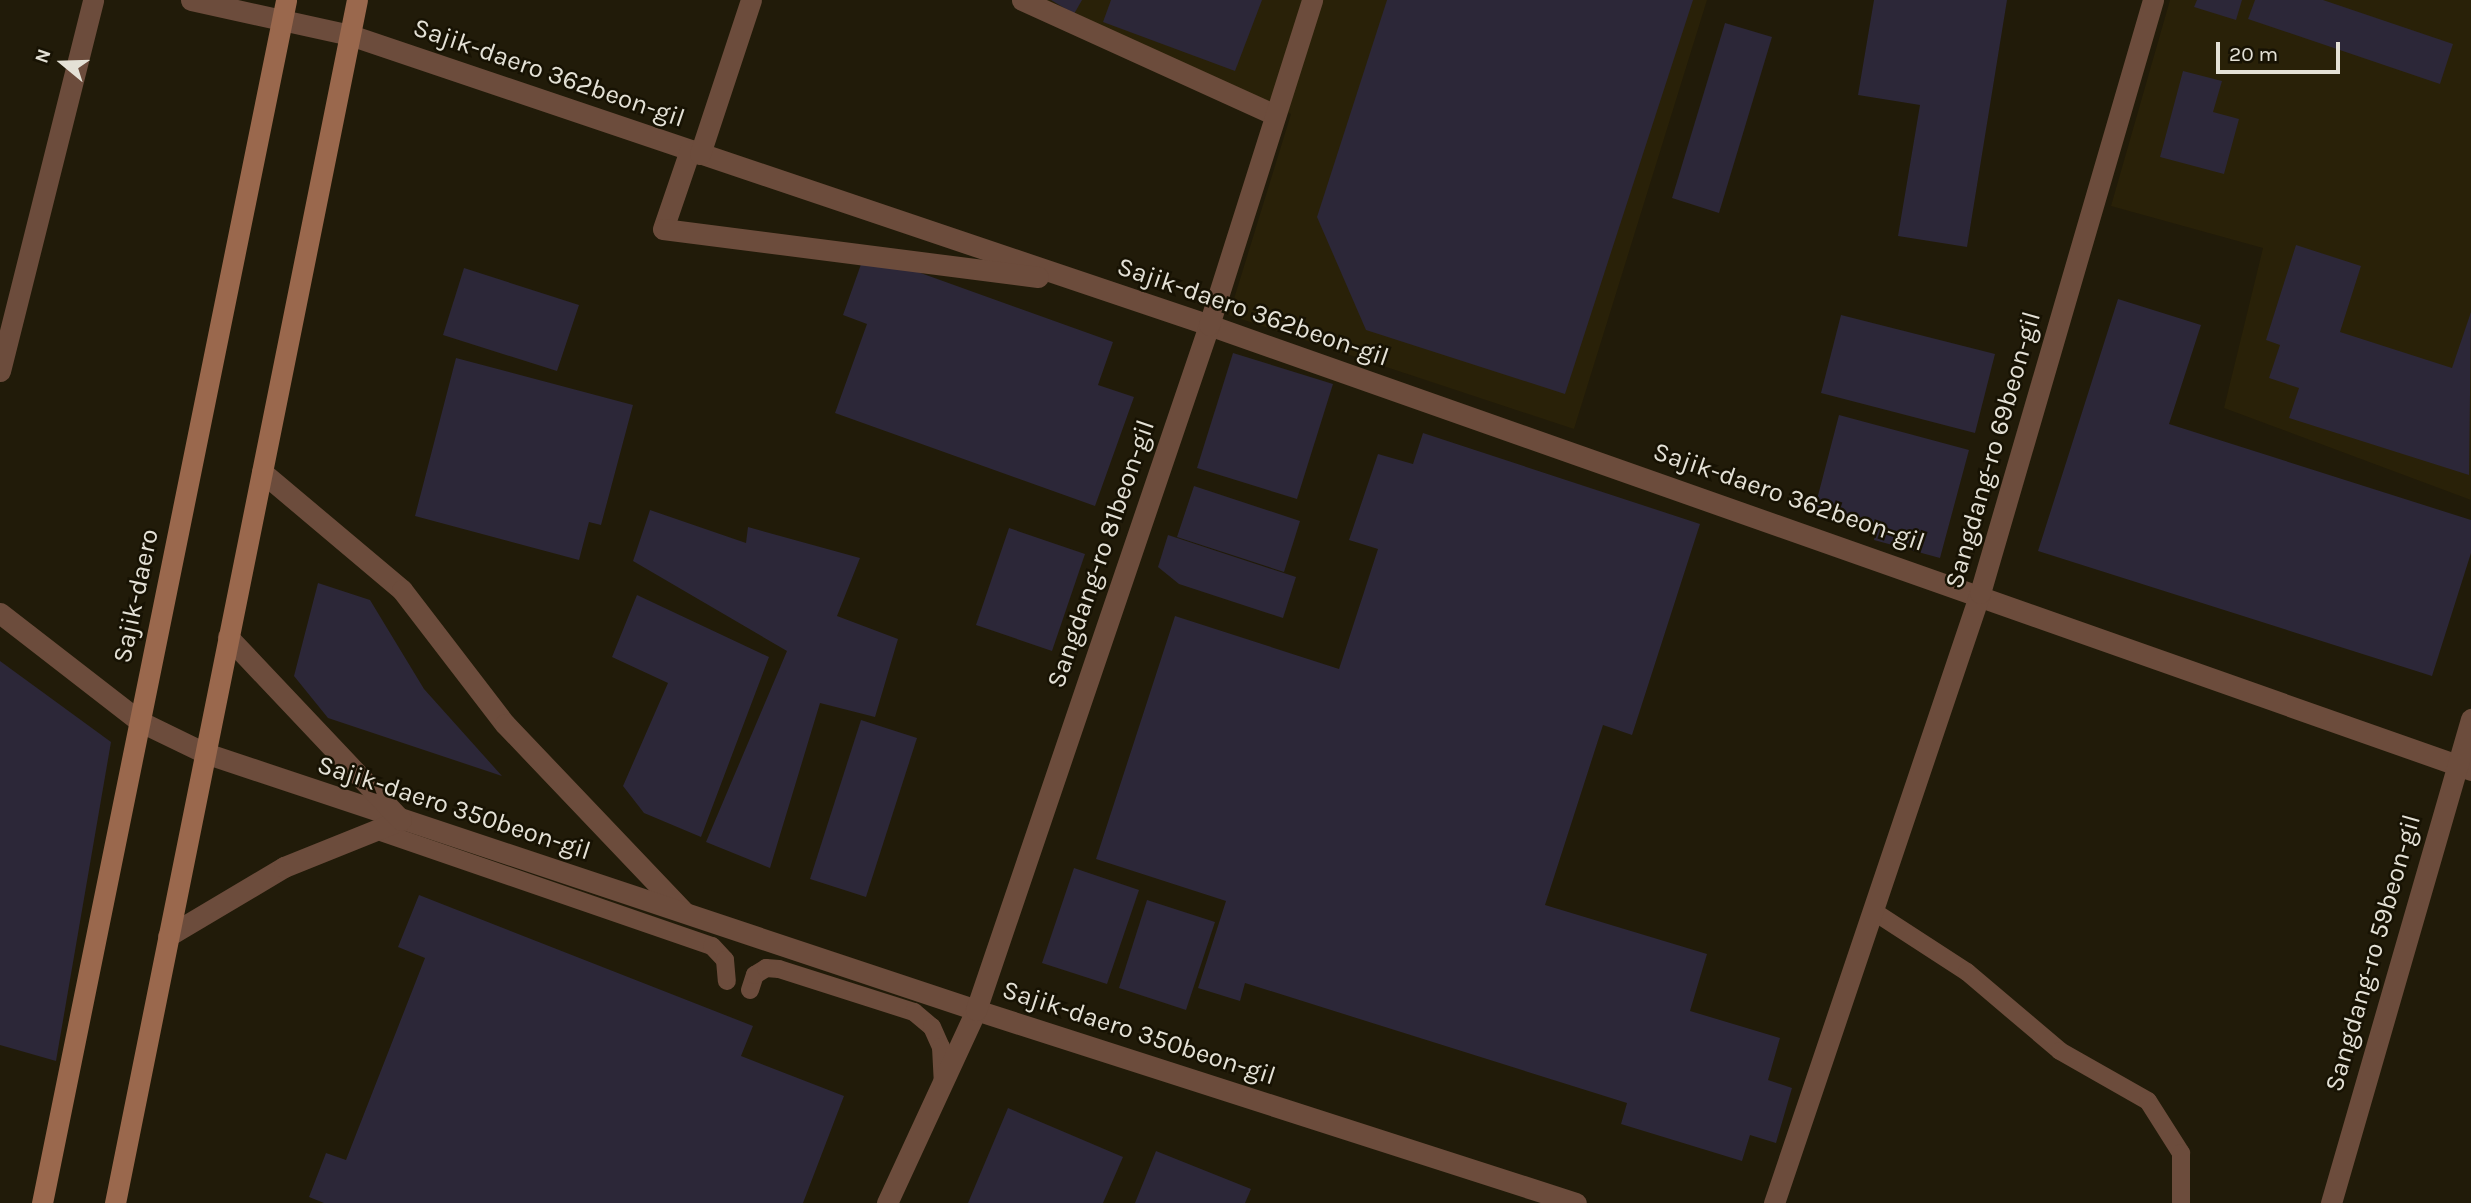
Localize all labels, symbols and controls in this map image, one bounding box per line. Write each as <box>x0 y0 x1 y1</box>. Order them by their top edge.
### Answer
street label: Sajik-daero 362beon-gil <box>409 12 689 134</box>
north arrow <box>28 28 98 98</box>
scale bar <box>2219 28 2343 72</box>
text: 20 m <box>2229 42 2278 66</box>
text: N <box>31 46 56 66</box>
street label: Sajik-daero 362beon-gil <box>1113 251 1393 373</box>
street label: Sangdang-ro 69beon-gil <box>1938 308 2048 592</box>
street label: Sangdang-ro 81beon-gil <box>1040 416 1162 692</box>
street label: Sajik-daero 362beon-gil <box>1649 436 1929 558</box>
street label: Sajik-daero <box>107 526 165 666</box>
street label: Sajik-daero 350beon-gil <box>313 749 595 867</box>
street label: Sangdang-ro 59beon-gil <box>2319 811 2427 1095</box>
street label: Sajik-daero 350beon-gil <box>998 974 1280 1092</box>

